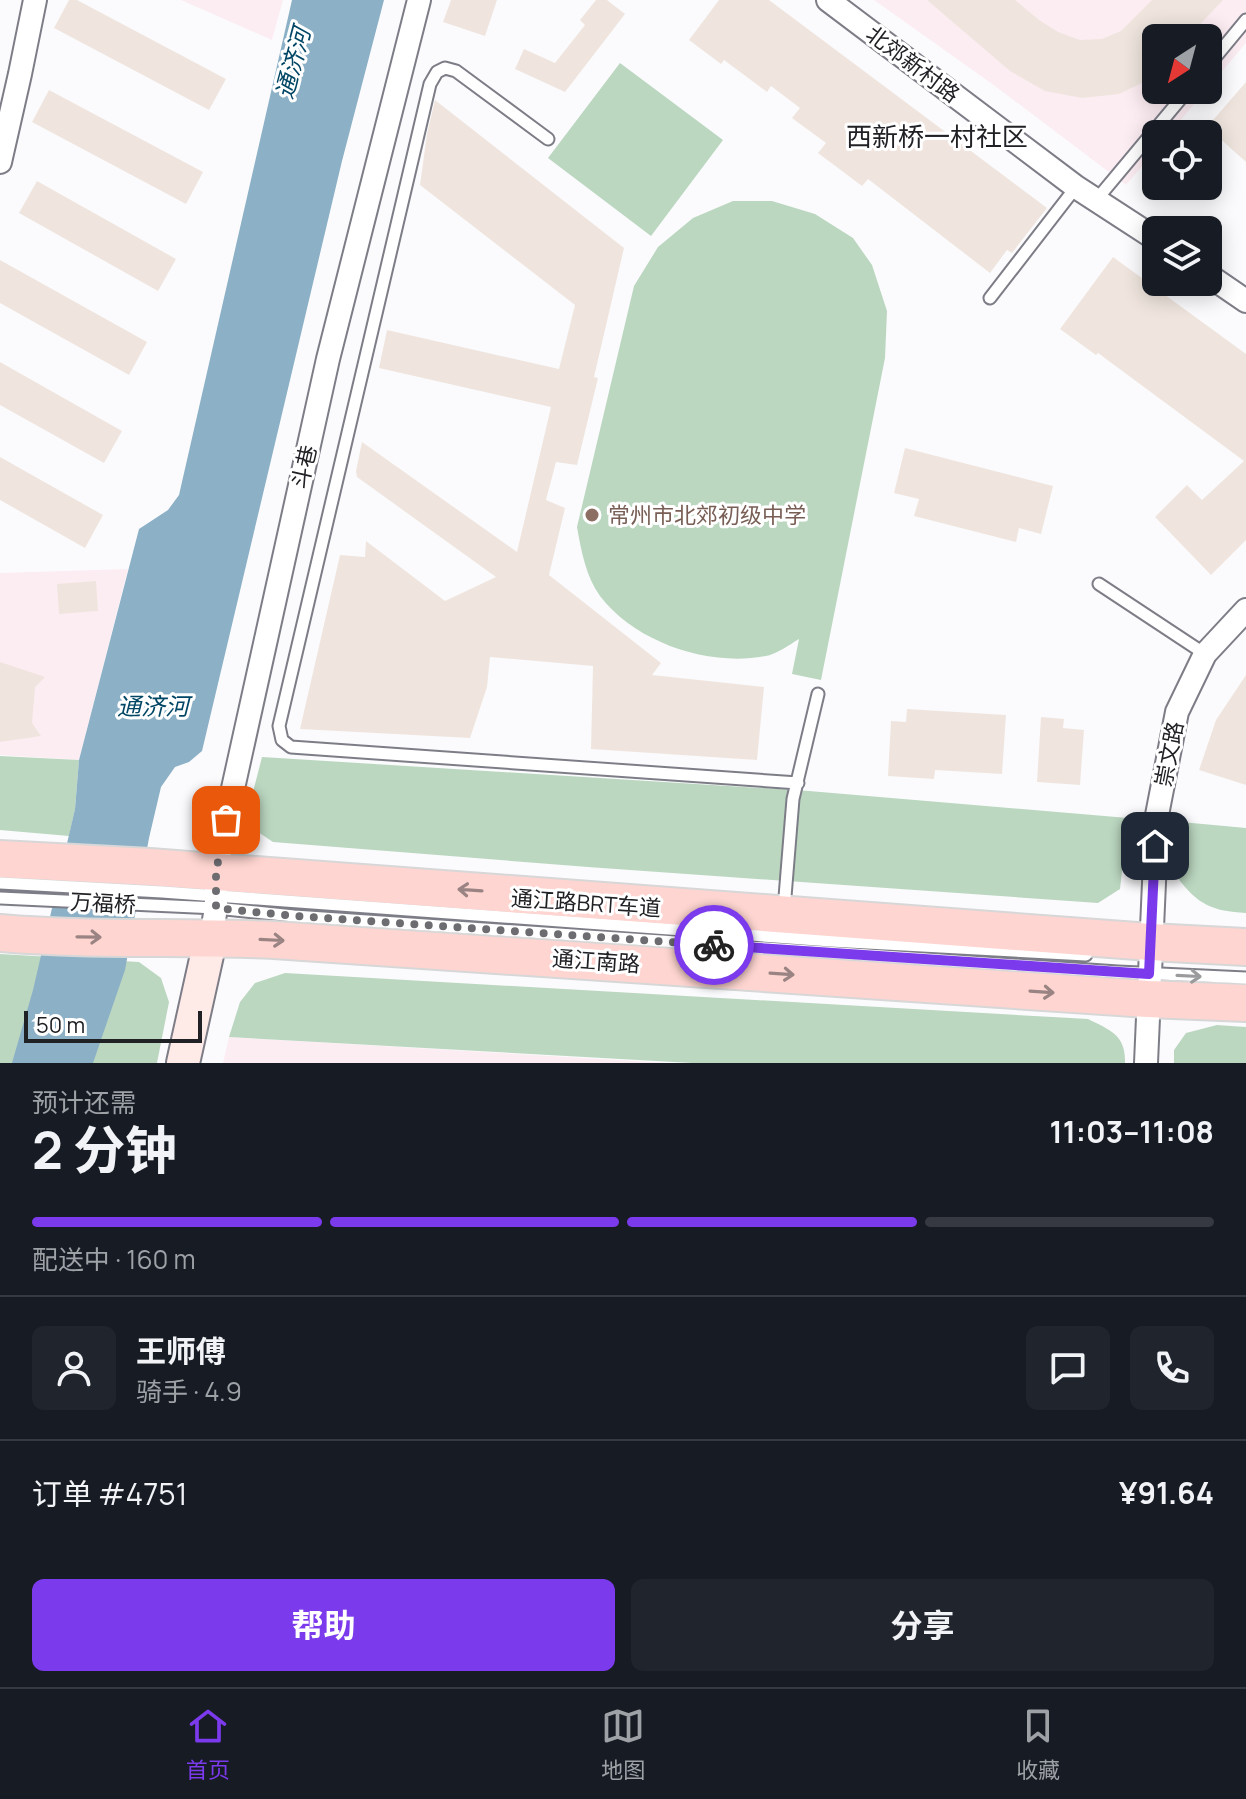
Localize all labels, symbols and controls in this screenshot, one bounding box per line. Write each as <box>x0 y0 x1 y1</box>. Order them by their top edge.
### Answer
street label: 北郊新村路 <box>860 19 966 109</box>
water label: 通济河 <box>267 20 318 102</box>
north arrow <box>1142 24 1222 104</box>
map controls <box>1142 24 1222 296</box>
district label: 西新桥一村社区 <box>846 118 1028 154</box>
button: locate <box>1142 120 1222 200</box>
button: layers <box>1142 216 1222 296</box>
street label: 斗巷 <box>284 442 324 492</box>
place label: 常州市北郊初级中学 <box>608 500 806 530</box>
marker: 常州市北郊初级中学 <box>583 506 601 524</box>
water label: 通济河 <box>117 689 193 722</box>
street label: 崇文路 <box>1148 719 1190 789</box>
pin <box>192 786 260 854</box>
icon: bag <box>204 798 248 842</box>
pin <box>1121 812 1189 880</box>
icon: home <box>1133 824 1177 868</box>
one-way arrow <box>457 882 484 897</box>
street label: 通江路BRT车道 <box>510 883 662 923</box>
street label: 万福桥 <box>69 886 137 920</box>
courier <box>674 905 754 985</box>
icon: bike <box>692 923 736 967</box>
one-way arrow <box>75 929 102 945</box>
one-way arrow <box>258 932 285 947</box>
street label: 通江南路 <box>551 943 641 979</box>
one-way arrow <box>769 967 795 982</box>
one-way arrow <box>1175 968 1202 983</box>
one-way arrow <box>1028 985 1055 1000</box>
scale bar <box>24 1007 202 1043</box>
text: 50 m <box>36 1010 85 1040</box>
text: 预计还需 <box>32 1084 136 1120</box>
text: 11:03–11:08 <box>1050 1111 1214 1152</box>
text: 2 分钟 <box>32 1114 177 1185</box>
text: 配送中 · 160 m <box>32 1241 196 1277</box>
button: person <box>32 1326 116 1410</box>
button: chat <box>1026 1326 1110 1410</box>
button: phone <box>1130 1326 1214 1410</box>
text: 王师傅 <box>136 1330 226 1371</box>
text: 骑手 · 4.9 <box>136 1373 242 1409</box>
text: ¥91.64 <box>1119 1472 1214 1513</box>
text: 订单 #4751 <box>32 1473 187 1514</box>
button: 帮助 <box>32 1579 615 1671</box>
button: 分享 <box>631 1579 1214 1671</box>
tab: 首页 <box>186 1704 230 1785</box>
tab: 地图 <box>601 1704 645 1785</box>
tab: 收藏 <box>1016 1704 1060 1785</box>

